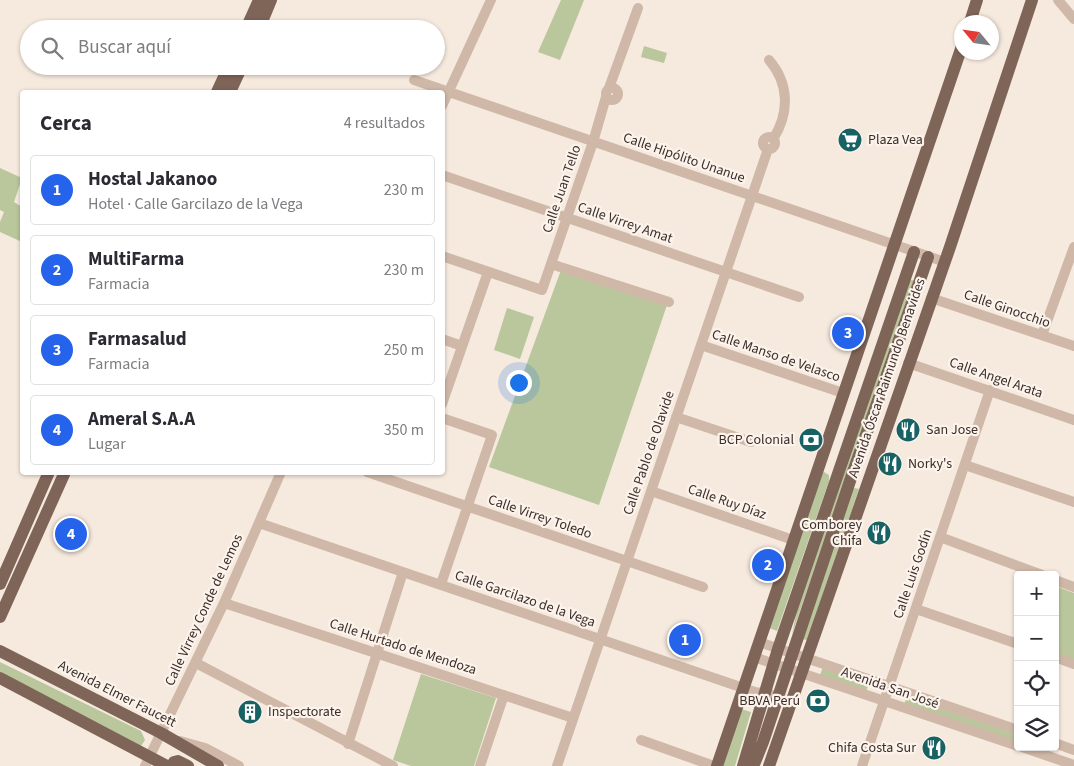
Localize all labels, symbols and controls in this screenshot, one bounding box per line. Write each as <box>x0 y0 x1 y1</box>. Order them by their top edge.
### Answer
north arrow <box>954 15 999 60</box>
search box <box>20 20 445 75</box>
icon: search <box>38 34 66 62</box>
text: Buscar aquí <box>78 34 171 61</box>
text: Cerca <box>40 108 92 138</box>
text: 4 resultados <box>344 112 425 134</box>
supermarket icon: Plaza Vea <box>837 127 863 153</box>
street label: Calle Hipólito Unanue <box>620 128 748 188</box>
place label: Plaza Vea <box>868 130 923 150</box>
street label: Calle Juan Tello <box>538 142 586 236</box>
text: Hostal Jakanoo <box>88 166 217 193</box>
text: 1 <box>53 179 61 201</box>
text: 230 m <box>384 179 424 201</box>
text: Hotel · Calle Garcilazo de la Vega <box>88 193 303 215</box>
street label: Calle Virrey Amat <box>575 197 675 249</box>
text: MultiFarma <box>88 246 184 273</box>
text: 2 <box>53 259 61 281</box>
text: 230 m <box>384 259 424 281</box>
text: Farmacia <box>88 273 150 295</box>
street label: Avenida Óscar Raimundo Benavides <box>843 275 931 480</box>
street label: Calle Ginocchio <box>961 285 1053 333</box>
pin: 3 <box>832 314 864 352</box>
street label: Calle Manso de Velasco <box>709 325 843 387</box>
text: Farmasalud <box>88 326 187 353</box>
text: 3 <box>53 339 61 361</box>
text: 250 m <box>384 339 424 361</box>
text: Farmacia <box>88 353 150 375</box>
street label: Calle Angel Arata <box>946 353 1046 403</box>
your location <box>506 370 532 396</box>
street label: Calle Pablo de Olavide <box>618 388 680 518</box>
text: Ameral S.A.A <box>88 406 195 433</box>
restaurant icon: San Jose <box>895 417 921 443</box>
text: 4 <box>53 419 61 441</box>
text: 350 m <box>384 419 424 441</box>
place label: San Jose <box>926 420 978 440</box>
bank icon: BCP Colonial <box>798 427 824 453</box>
place label: BCP Colonial <box>719 430 794 450</box>
text: Lugar <box>88 433 126 455</box>
restaurant icon: Norky's <box>877 451 903 477</box>
place label: Norky's <box>908 454 952 474</box>
street label: Calle Ruy Díaz <box>685 479 769 525</box>
street label: Calle Virrey Toledo <box>485 490 595 544</box>
pin: 4 <box>55 515 87 553</box>
place label: Comborey Chifa <box>801 515 862 551</box>
restaurant icon: Comborey Chifa <box>866 520 892 546</box>
street label: Calle Luis Godín <box>888 527 938 621</box>
street label: Calle Virrey Conde de Lemos <box>160 531 248 689</box>
pin: 2 <box>752 546 784 584</box>
street label: Calle Garcilazo de la Vega <box>452 566 598 632</box>
map controls <box>1014 571 1059 751</box>
button: + <box>1014 571 1059 616</box>
street label: Calle Hurtado de Mendoza <box>327 614 479 680</box>
button: − <box>1014 616 1059 661</box>
pin: 1 <box>669 621 701 659</box>
street label: Avenida Elmer Faucett <box>55 656 180 733</box>
button: locate <box>1014 661 1059 706</box>
street label: Avenida San José <box>839 662 941 714</box>
bank icon: BBVA Perú <box>805 688 831 714</box>
place label: BBVA Perú <box>739 691 800 711</box>
building icon: Inspectorate <box>237 699 263 725</box>
place label: Inspectorate <box>268 702 341 722</box>
button: layers <box>1014 706 1059 751</box>
restaurant icon: Chifa Costa Sur <box>921 735 947 761</box>
place label: Chifa Costa Sur <box>828 738 916 758</box>

